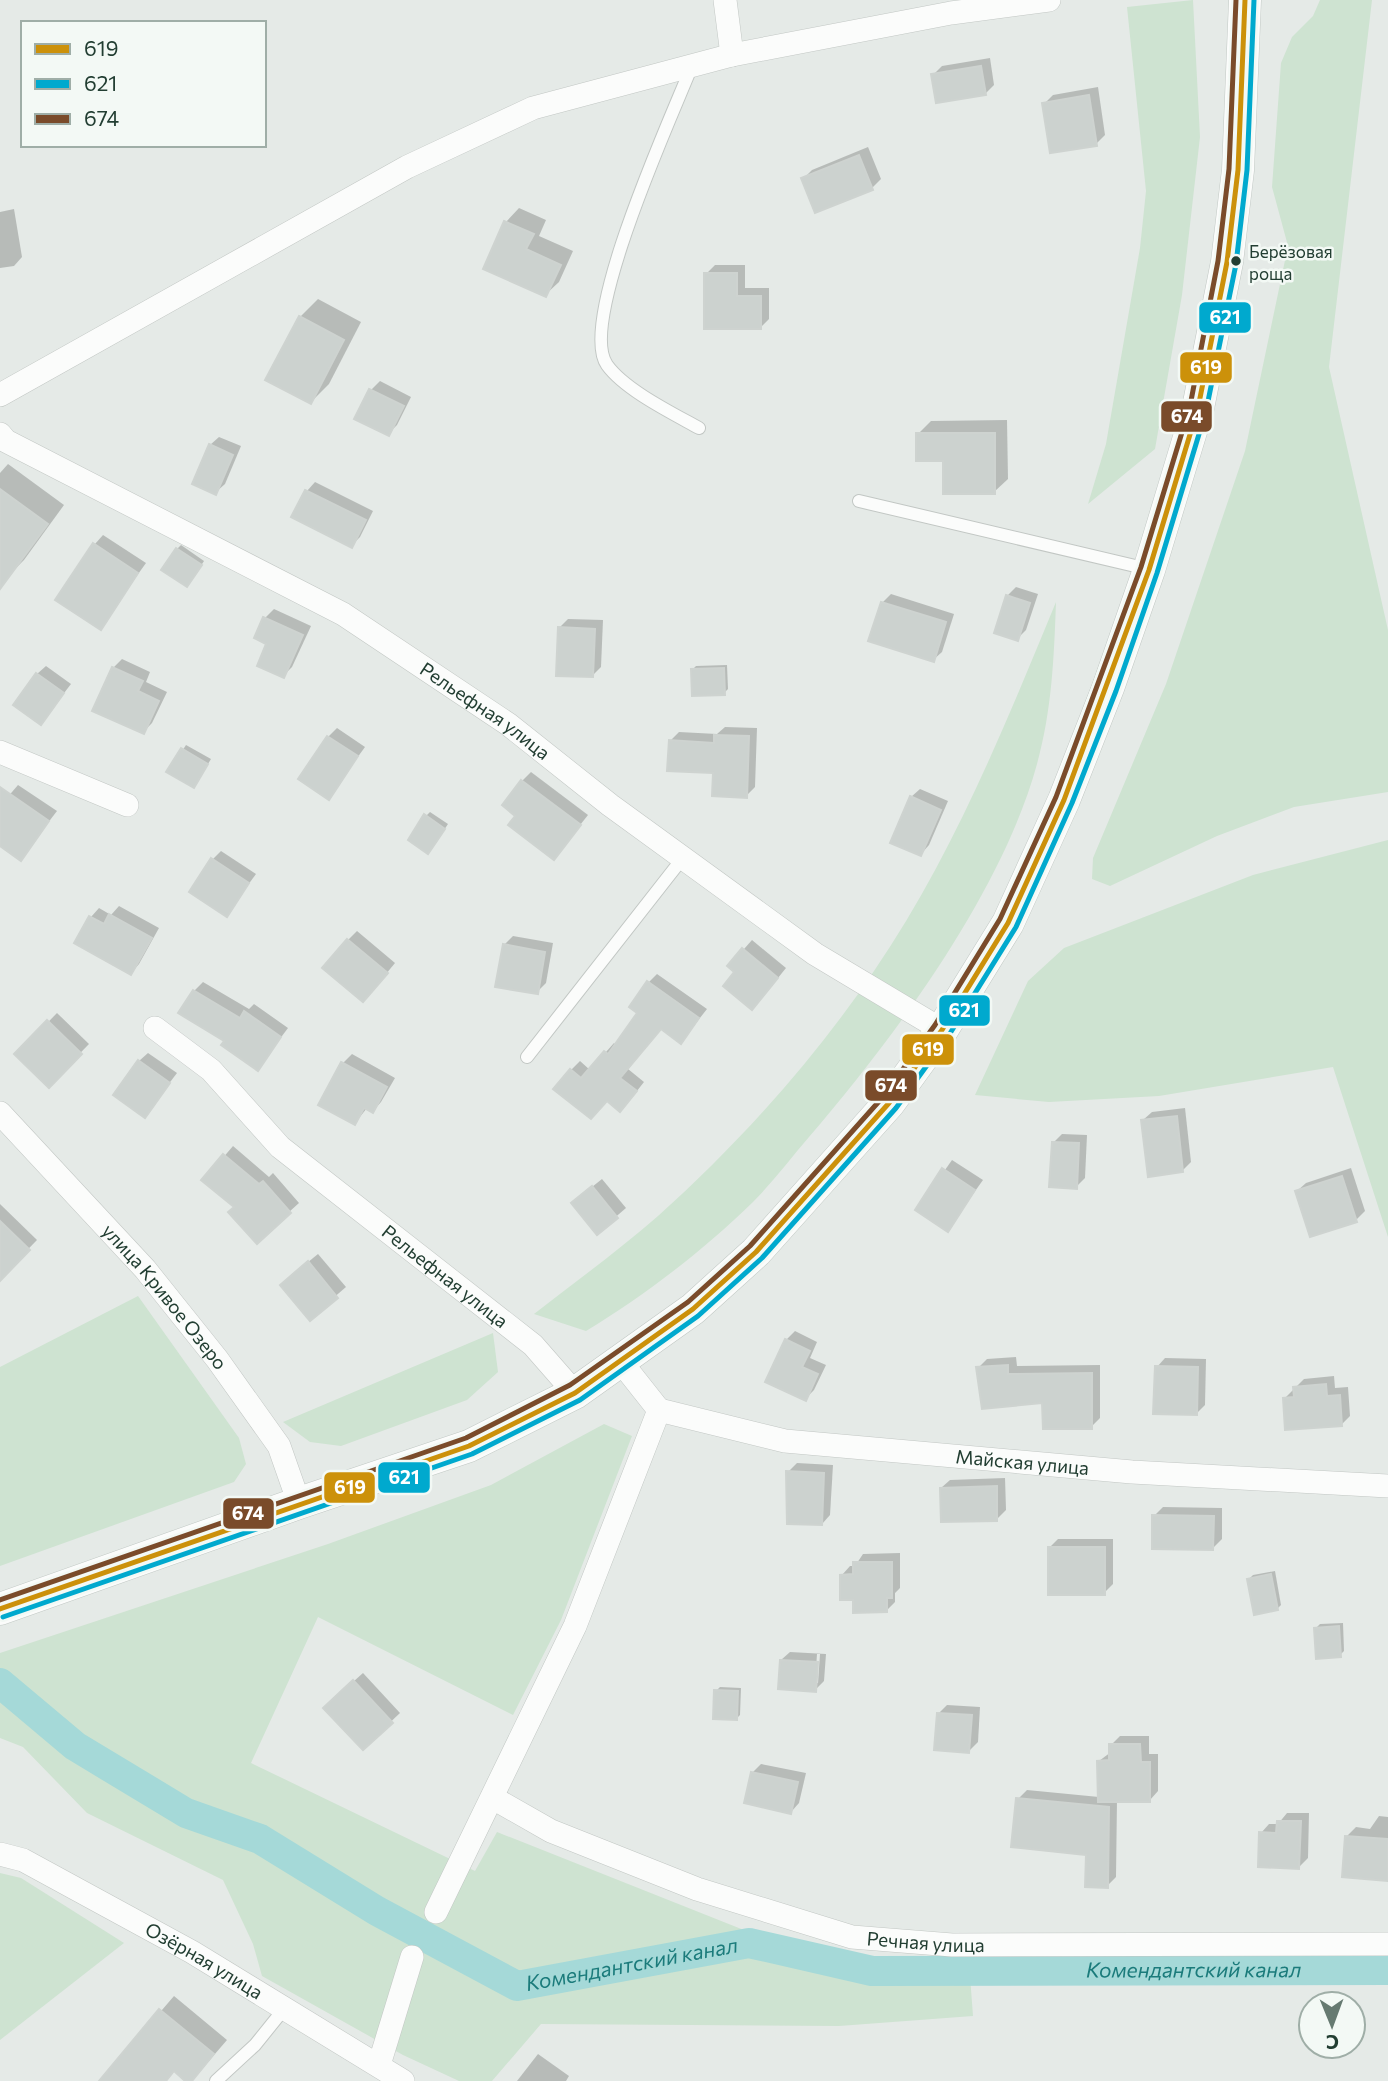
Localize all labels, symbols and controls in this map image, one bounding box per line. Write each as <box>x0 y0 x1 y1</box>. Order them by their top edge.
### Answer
legend <box>21 21 266 147</box>
text: 619 <box>84 35 118 60</box>
text: 621 <box>84 70 117 95</box>
text: 674 <box>84 105 119 130</box>
place label: Берёзовая роща <box>1249 241 1333 284</box>
marker: Берёзовая роща <box>1229 254 1243 268</box>
line badge: 621 <box>1198 301 1252 334</box>
text: 621 <box>1209 305 1241 328</box>
line badge: 619 <box>1179 351 1233 384</box>
text: 619 <box>1190 355 1222 378</box>
line badge: 674 <box>1160 400 1213 433</box>
text: 674 <box>1171 404 1204 427</box>
street label: Рельефная улица <box>416 657 555 764</box>
line badge: 621 <box>938 994 991 1027</box>
text: 621 <box>948 998 980 1021</box>
line badge: 619 <box>901 1033 955 1066</box>
text: 619 <box>912 1037 944 1060</box>
line badge: 674 <box>864 1069 918 1102</box>
text: 674 <box>875 1073 908 1096</box>
street label: улица Кривое Озеро <box>98 1219 233 1374</box>
street label: Рельефная улица <box>378 1219 513 1332</box>
street label: Майская улица <box>955 1444 1090 1479</box>
line badge: 621 <box>377 1461 431 1494</box>
text: 621 <box>388 1465 420 1488</box>
line badge: 619 <box>323 1471 376 1504</box>
text: 619 <box>334 1475 366 1498</box>
line badge: 674 <box>222 1497 275 1530</box>
text: 674 <box>232 1501 265 1524</box>
street label: Озёрная улица <box>142 1917 267 2004</box>
street label: Речная улица <box>866 1926 985 1956</box>
water label: Комендантский канал <box>523 1931 740 1995</box>
water label: Комендантский канал <box>1086 1956 1301 1982</box>
north arrow <box>1297 1990 1367 2060</box>
text: С <box>1326 2031 1339 2054</box>

